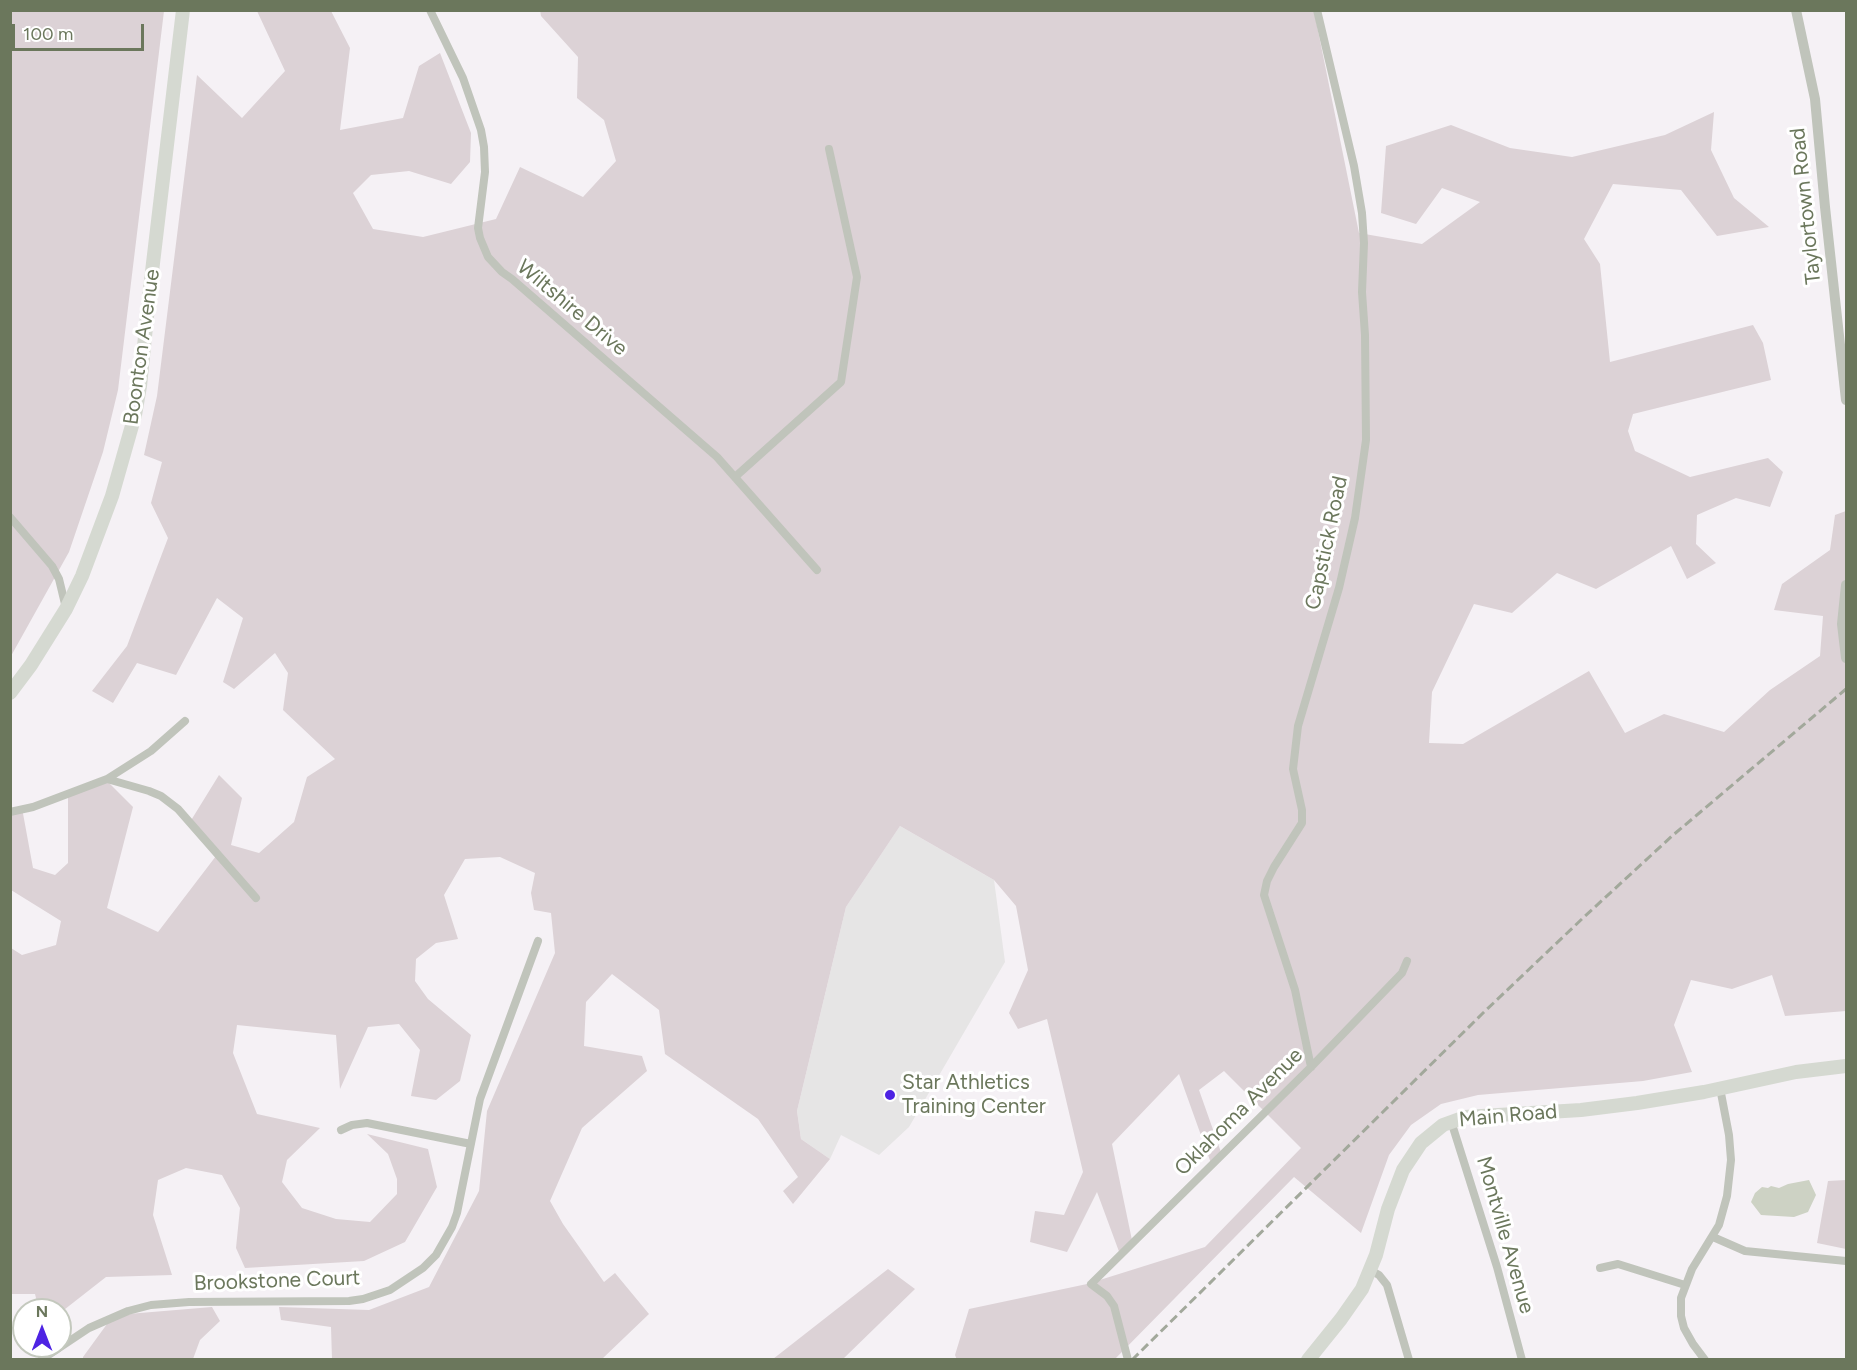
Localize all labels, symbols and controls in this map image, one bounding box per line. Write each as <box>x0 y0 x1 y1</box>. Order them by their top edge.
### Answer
scale bar <box>15 12 147 50</box>
text: 100 m <box>23 23 73 45</box>
street label: Taylortown Road <box>1785 126 1827 286</box>
street label: Wiltshire Drive <box>512 255 632 361</box>
street label: Boonton Avenue <box>119 268 165 426</box>
street label: Capstick Road <box>1301 474 1353 612</box>
street label: Oklahoma Avenue <box>1170 1043 1308 1181</box>
place label: Star Athletics Training Center <box>902 1070 1046 1120</box>
marker: Star Athletics Training Center <box>883 1088 897 1102</box>
street label: Main Road <box>1458 1099 1558 1133</box>
street label: Montville Avenue <box>1471 1154 1539 1316</box>
street label: Brookstone Court <box>193 1265 361 1297</box>
north arrow <box>12 1298 72 1358</box>
text: N <box>36 1302 48 1321</box>

